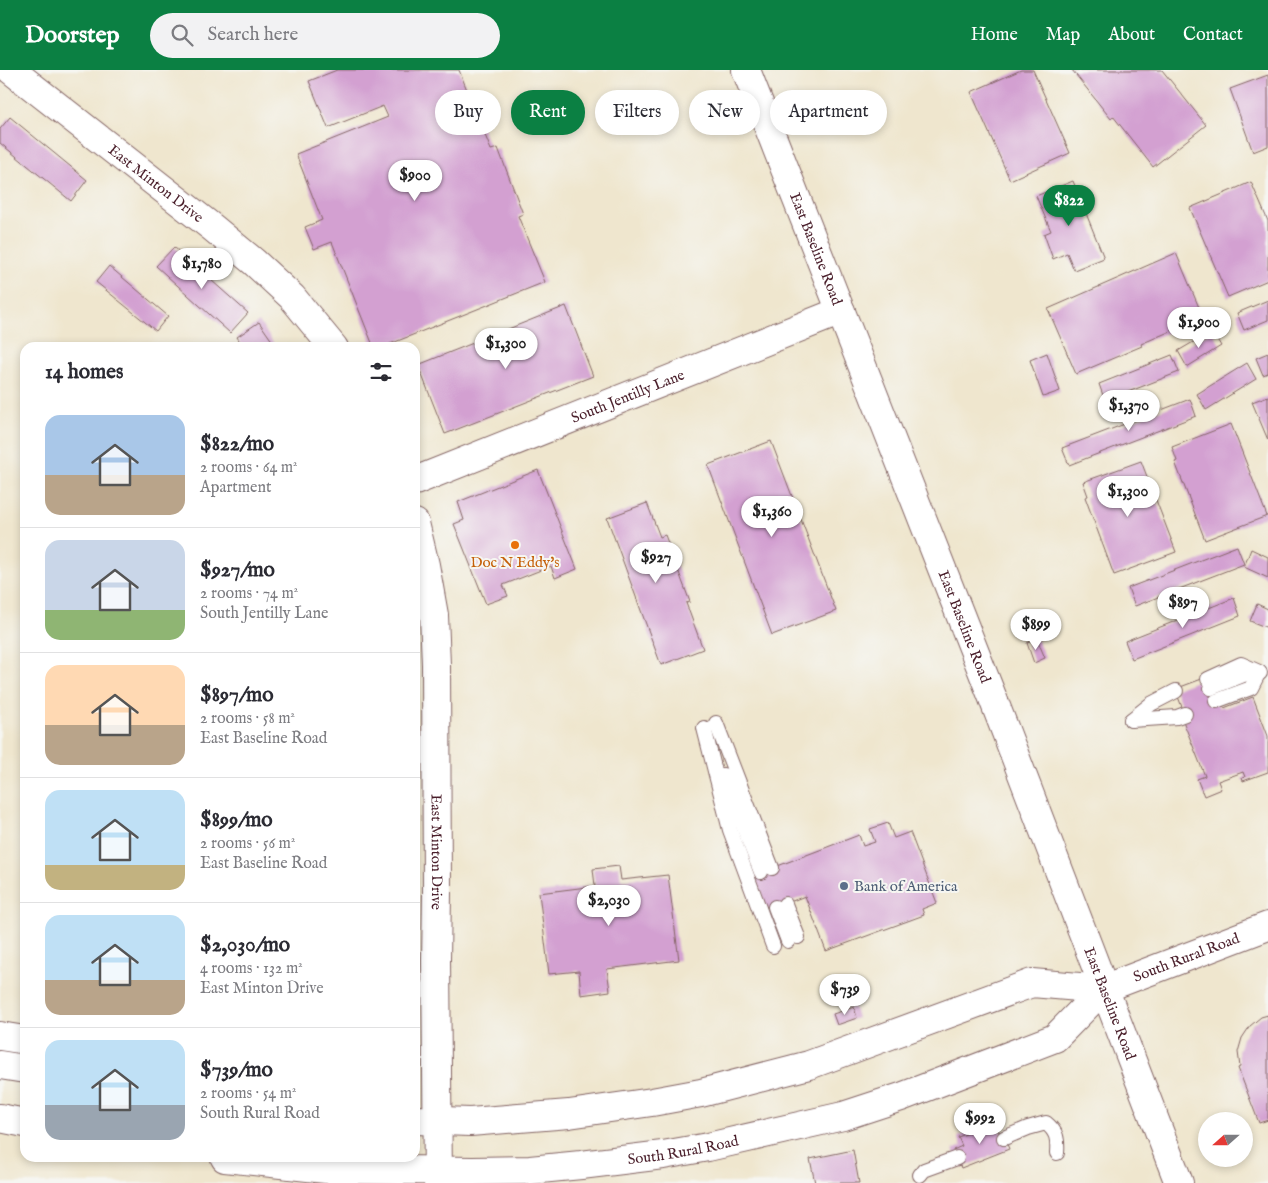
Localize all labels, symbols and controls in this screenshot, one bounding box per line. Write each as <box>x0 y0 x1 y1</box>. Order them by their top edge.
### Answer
search box <box>150 13 500 58</box>
text: Doorstep <box>25 20 120 51</box>
icon: search <box>168 21 196 49</box>
text: Search here <box>208 23 298 47</box>
text: Home <box>971 24 1018 47</box>
text: Map <box>1046 24 1080 47</box>
text: About <box>1108 24 1155 47</box>
text: Contact <box>1183 24 1243 47</box>
chip: Buy <box>435 90 501 135</box>
chip: Rent <box>511 90 585 135</box>
chip: Filters <box>595 90 679 135</box>
chip: New <box>689 90 760 135</box>
chip: Apartment <box>770 90 887 135</box>
street label: East Minton Drive <box>104 141 207 227</box>
pin: $900 <box>385 160 445 202</box>
text: $900 <box>399 166 431 186</box>
pin: $822 <box>1039 184 1099 227</box>
street label: East Baseline Road <box>785 190 847 309</box>
text: $822 <box>1054 191 1084 211</box>
pin: $1,780 <box>161 248 243 290</box>
text: $1,780 <box>182 254 222 274</box>
pin: $1,900 <box>1158 306 1240 349</box>
text: $1,900 <box>1178 313 1220 333</box>
pin: $1,300 <box>465 328 547 370</box>
text: $1,300 <box>486 334 526 354</box>
icon: filters <box>367 358 395 386</box>
text: 14 homes <box>45 359 123 386</box>
street label: South Jentilly Lane <box>568 365 687 428</box>
pin: $1,370 <box>1088 390 1170 432</box>
text: $1,370 <box>1109 396 1149 416</box>
text: $822/mo <box>200 431 274 458</box>
icon: home <box>85 435 145 495</box>
text: 2 rooms · 64 m² <box>200 458 298 478</box>
pin: $1,300 <box>1087 476 1169 518</box>
text: Apartment <box>200 478 271 498</box>
text: $1,300 <box>1108 482 1148 502</box>
pin: $1,360 <box>731 496 813 538</box>
text: $1,360 <box>752 502 792 522</box>
marker: Doc N Eddy's <box>509 539 521 551</box>
pin: $927 <box>626 542 686 584</box>
text: $927 <box>641 548 671 568</box>
place label: Doc N Eddy's <box>470 553 560 572</box>
text: $927/mo <box>200 557 275 584</box>
icon: home <box>85 560 145 620</box>
street label: East Baseline Road <box>934 568 995 687</box>
text: 2 rooms · 74 m² <box>200 584 298 604</box>
pin: $897 <box>1153 586 1213 629</box>
text: $897 <box>1168 593 1198 613</box>
text: South Jentilly Lane <box>200 604 328 624</box>
pin: $899 <box>1006 608 1066 651</box>
text: $899 <box>1021 615 1051 635</box>
text: $897/mo <box>200 682 273 709</box>
icon: home <box>85 685 145 745</box>
text: 2 rooms · 58 m² <box>200 709 295 729</box>
text: East Baseline Road <box>200 729 327 749</box>
street label: East Minton Drive <box>427 794 446 910</box>
text: $899/mo <box>200 807 273 834</box>
icon: home <box>85 810 145 870</box>
text: 2 rooms · 56 m² <box>200 834 295 854</box>
text: East Baseline Road <box>200 854 327 874</box>
place label: Bank of America <box>854 877 958 896</box>
marker: Bank of America <box>838 880 850 892</box>
pin: $2,030 <box>568 884 650 927</box>
text: $2,030 <box>588 891 630 911</box>
street label: South Rural Road <box>1130 928 1243 987</box>
text: $2,030/mo <box>200 932 290 959</box>
icon: home <box>85 935 145 995</box>
street label: East Baseline Road <box>1079 945 1140 1064</box>
text: 4 rooms · 132 m² <box>200 959 303 979</box>
pin: $739 <box>815 974 875 1016</box>
text: East Minton Drive <box>200 979 324 999</box>
text: $739 <box>830 980 860 1000</box>
text: $739/mo <box>200 1057 273 1084</box>
icon: home <box>85 1060 145 1120</box>
text: 2 rooms · 54 m² <box>200 1084 297 1104</box>
pin: $992 <box>950 1102 1010 1145</box>
text: South Rural Road <box>200 1104 320 1124</box>
text: $992 <box>965 1109 995 1129</box>
north arrow <box>1198 1112 1252 1168</box>
map controls <box>1198 1112 1253 1167</box>
street label: South Rural Road <box>627 1131 741 1169</box>

